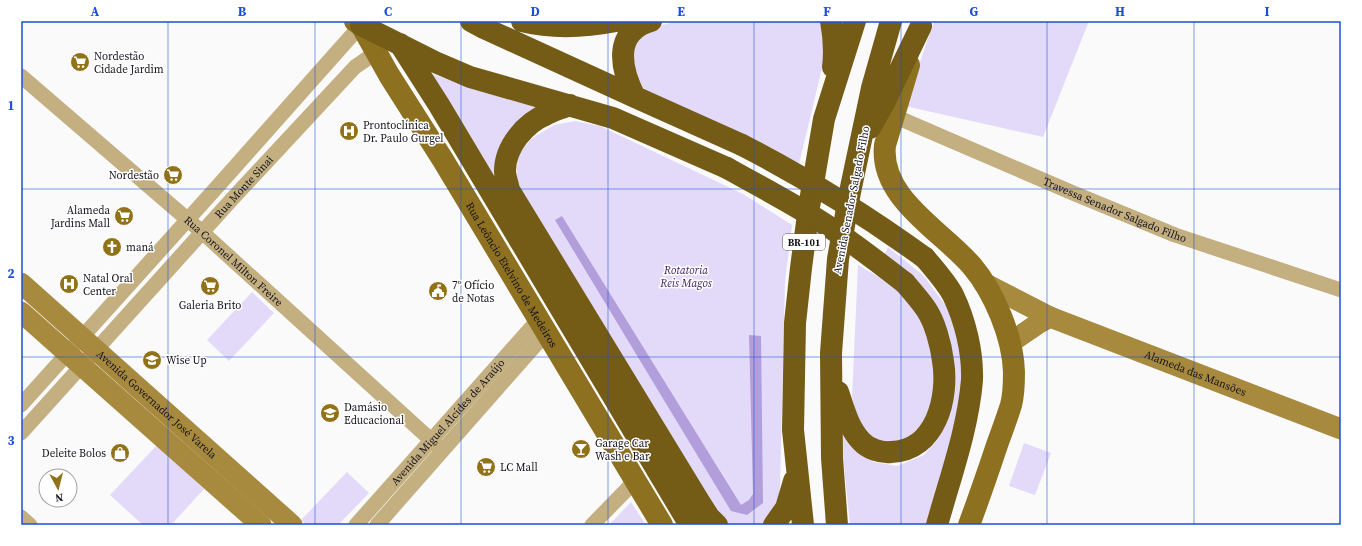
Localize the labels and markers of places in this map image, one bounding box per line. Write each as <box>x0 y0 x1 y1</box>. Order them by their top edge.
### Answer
place label: Nordestão Cidade Jardim <box>94 49 164 77</box>
supermarket icon: Nordestão Cidade Jardim <box>69 51 91 73</box>
place label: Prontoclínica Dr. Paulo Gurgel <box>363 118 444 146</box>
hospital icon: Prontoclínica Dr. Paulo Gurgel <box>338 120 360 142</box>
supermarket icon: Nordestão <box>162 164 184 186</box>
place label: Nordestão <box>109 168 159 183</box>
place label: Alameda Jardins Mall <box>50 203 110 231</box>
supermarket icon: Alameda Jardins Mall <box>113 205 135 227</box>
church icon: maná <box>101 236 123 258</box>
place label: maná <box>126 240 154 255</box>
place label: Natal Oral Center <box>83 271 133 299</box>
hospital icon: Natal Oral Center <box>58 273 80 295</box>
supermarket icon: Galeria Brito <box>199 275 221 297</box>
place label: 7º Ofício de Notas <box>452 278 494 306</box>
public building icon: 7º Ofício de Notas <box>427 280 449 302</box>
place label: Galeria Brito <box>179 298 241 313</box>
school or university icon: Wise Up <box>141 349 163 371</box>
place label: Wise Up <box>166 353 207 368</box>
place label: Damásio Educacional <box>344 400 404 428</box>
school or university icon: Damásio Educacional <box>319 402 341 424</box>
place label: Garage Car Wash e Bar <box>595 436 650 464</box>
bar icon: Garage Car Wash e Bar <box>570 438 592 460</box>
shop icon: Deleite Bolos <box>109 442 131 464</box>
place label: Deleite Bolos <box>42 446 106 461</box>
supermarket icon: LC Mall <box>475 456 497 478</box>
place label: LC Mall <box>500 460 538 475</box>

